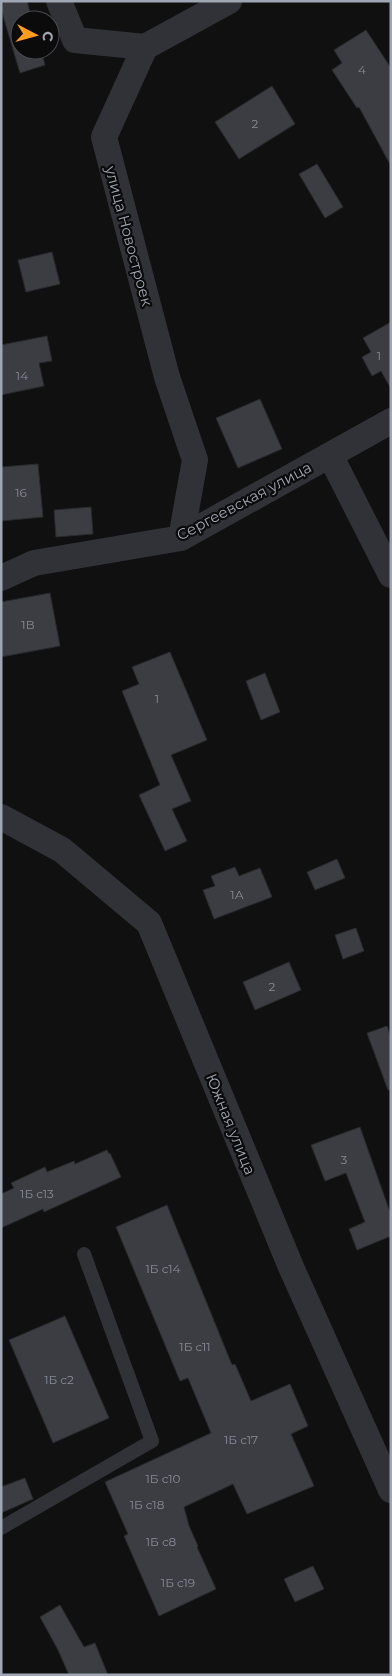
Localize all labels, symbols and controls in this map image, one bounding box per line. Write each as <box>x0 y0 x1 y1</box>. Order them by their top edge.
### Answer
north arrow <box>10 10 60 60</box>
text: С <box>38 30 57 42</box>
house number: 4 <box>358 62 366 77</box>
house number: 2 <box>252 116 259 131</box>
street label: улица Новостроек <box>101 163 157 309</box>
house number: 1 <box>377 348 381 363</box>
house number: 14 <box>16 368 28 383</box>
street label: Сергеевская улица <box>173 457 315 545</box>
house number: 16 <box>15 485 27 500</box>
house number: 1В <box>21 617 35 632</box>
house number: 1 <box>155 691 159 706</box>
house number: 1А <box>230 887 244 902</box>
house number: 2 <box>269 979 276 994</box>
street label: Южная улица <box>202 1071 260 1177</box>
house number: 3 <box>341 1152 348 1167</box>
house number: 1Б с13 <box>20 1186 54 1201</box>
house number: 1Б с14 <box>146 1261 181 1276</box>
house number: 1Б с11 <box>179 1339 211 1354</box>
house number: 1Б с2 <box>44 1372 74 1387</box>
house number: 1Б с17 <box>224 1432 258 1447</box>
house number: 1Б с10 <box>146 1471 181 1486</box>
house number: 1Б с18 <box>130 1497 165 1512</box>
house number: 1Б с8 <box>146 1534 177 1549</box>
house number: 1Б с19 <box>161 1575 195 1590</box>

